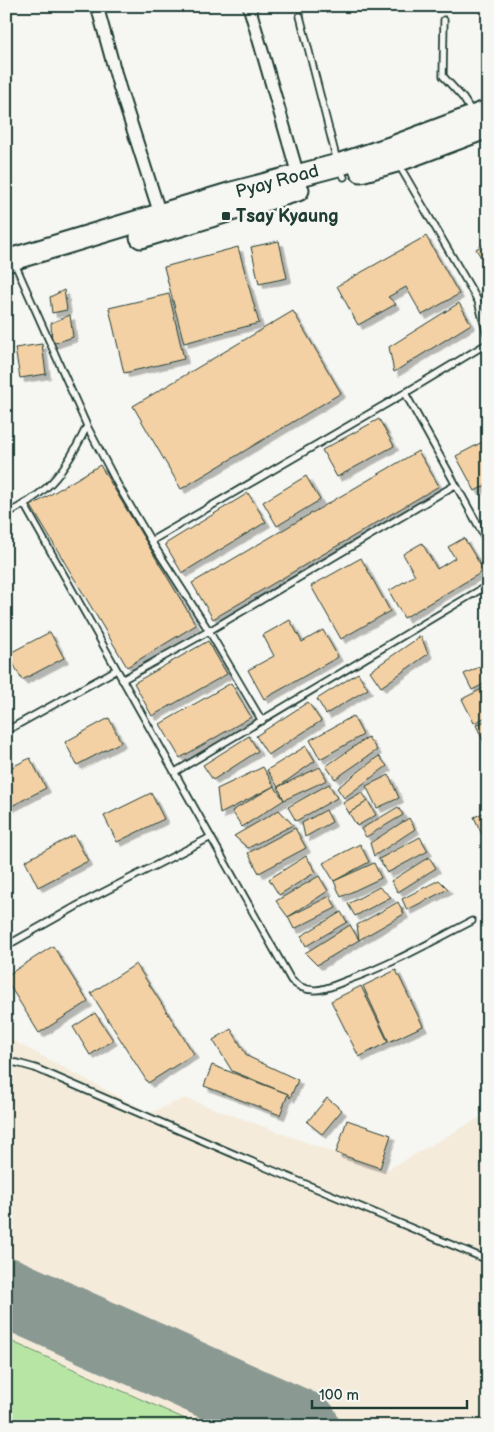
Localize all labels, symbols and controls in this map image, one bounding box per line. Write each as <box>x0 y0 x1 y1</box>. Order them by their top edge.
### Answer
street label: Pyay Road <box>233 160 321 203</box>
place label: Tsay Kyaung <box>236 206 338 227</box>
marker: Tsay Kyaung <box>220 210 232 222</box>
scale bar <box>312 1377 466 1409</box>
text: 100 m <box>319 1386 359 1405</box>

